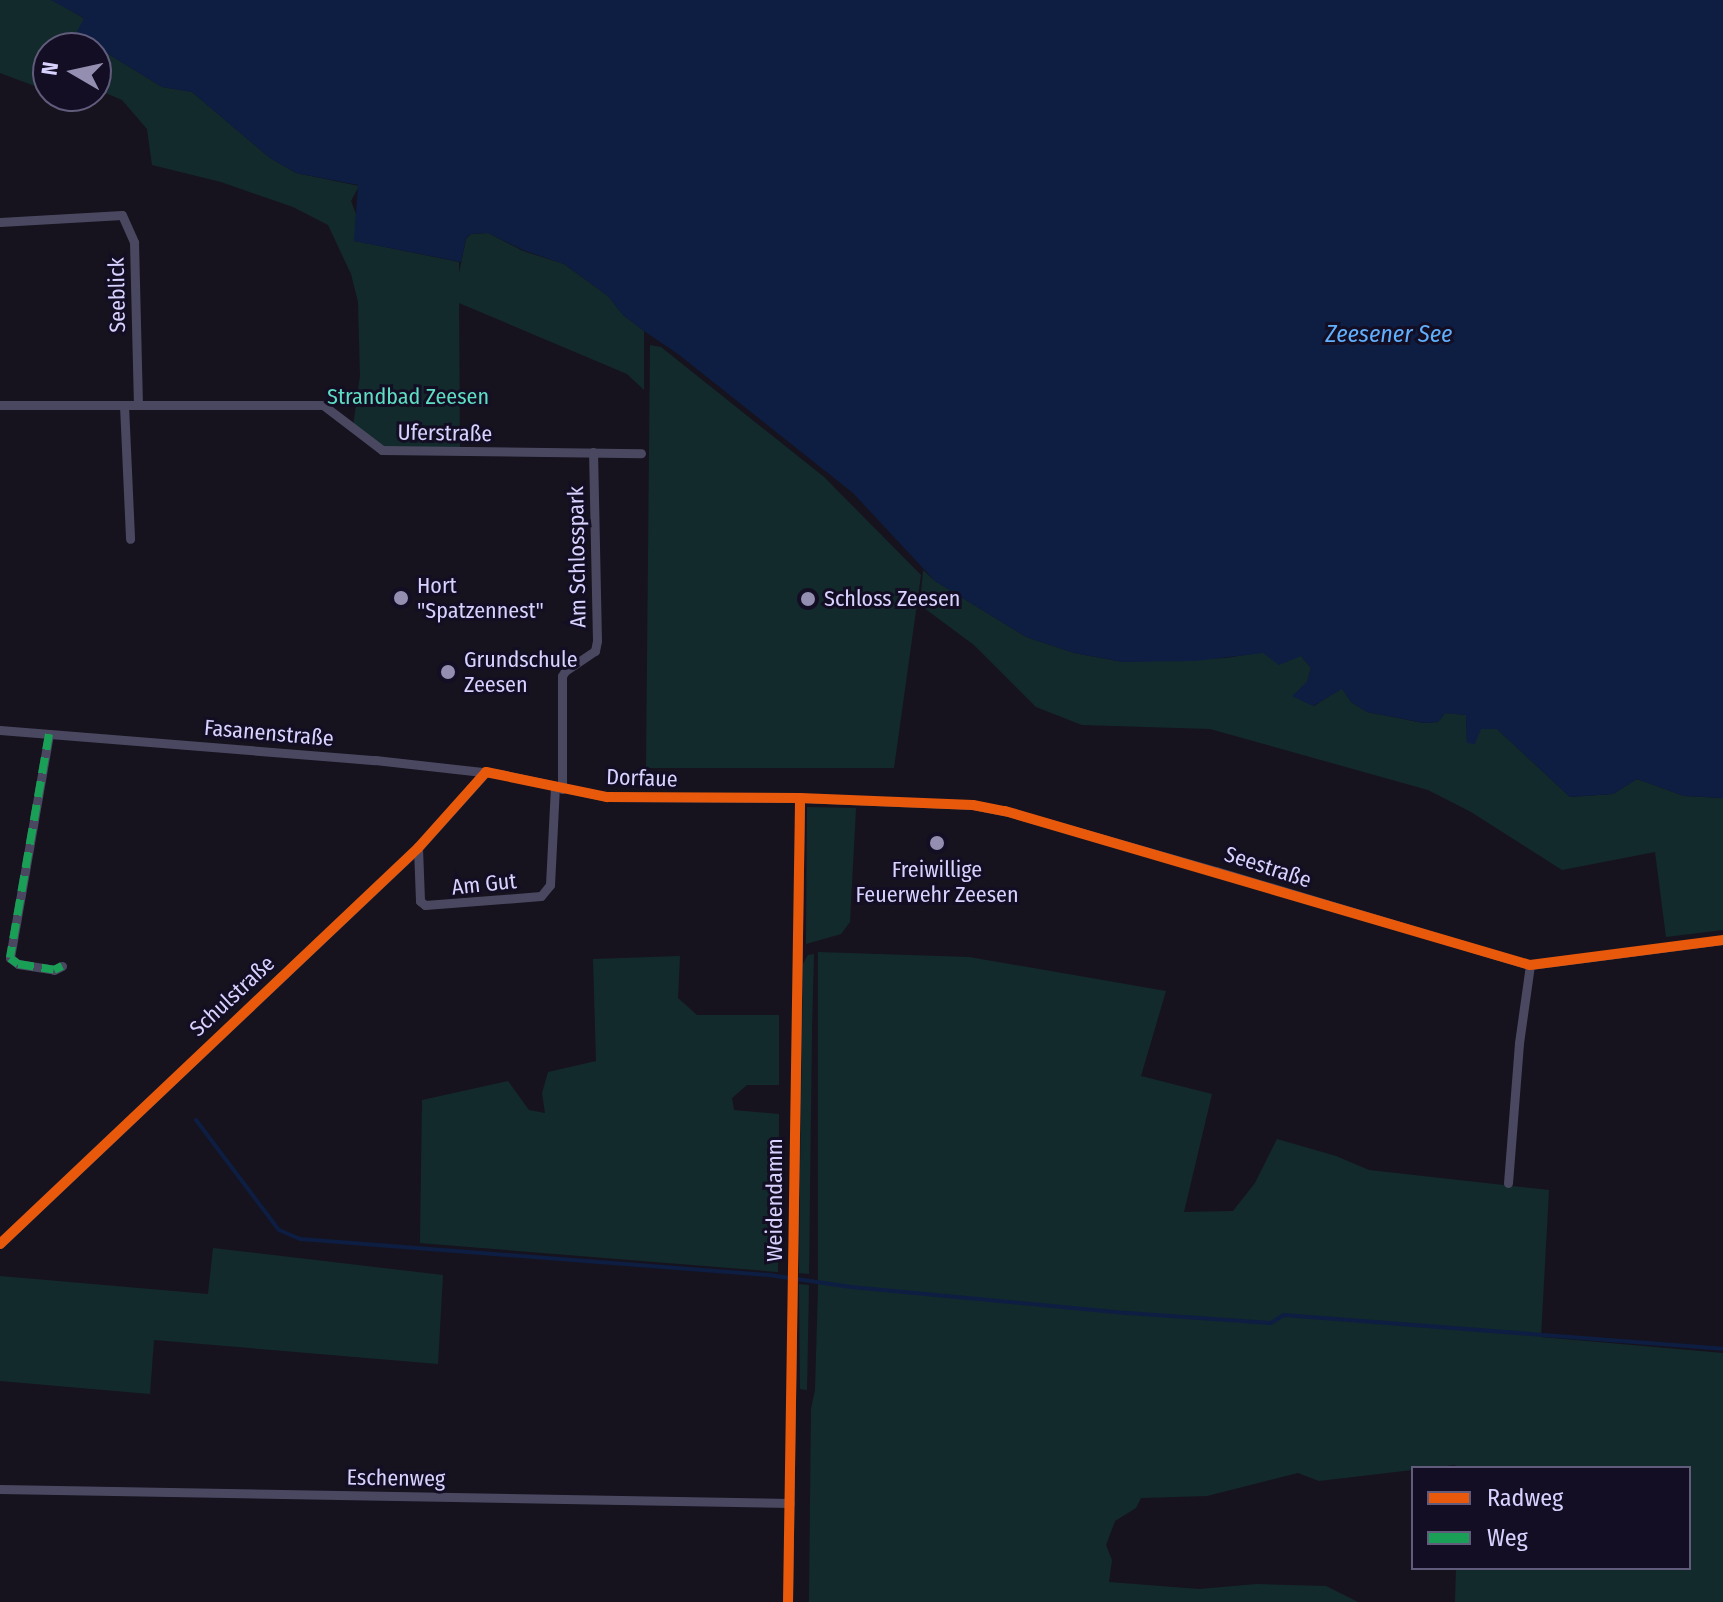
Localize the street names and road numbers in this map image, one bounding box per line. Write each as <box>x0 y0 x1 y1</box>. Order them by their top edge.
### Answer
street label: Seeblick <box>103 257 131 333</box>
street label: Uferstraße <box>397 419 493 447</box>
street label: Am Schlosspark <box>563 486 591 628</box>
street label: Fasanenstraße <box>203 714 335 752</box>
street label: Dorfaue <box>606 764 678 792</box>
street label: Seestraße <box>1221 841 1315 893</box>
street label: Am Gut <box>450 867 518 901</box>
street label: Schulstraße <box>184 950 280 1042</box>
street label: Weidendamm <box>762 1138 788 1262</box>
street label: Eschenweg <box>346 1464 446 1492</box>

